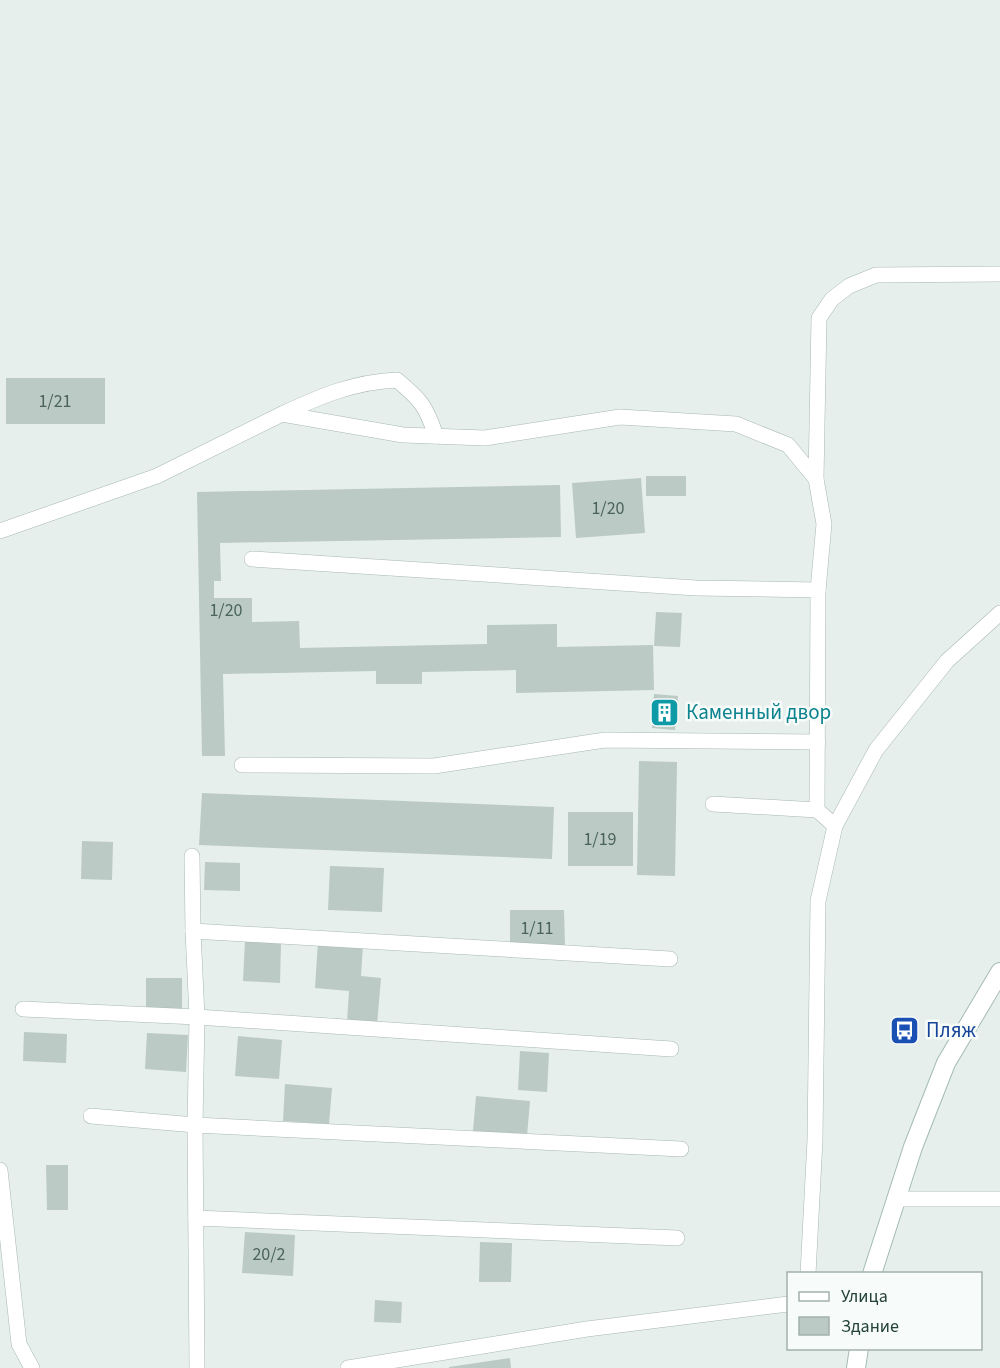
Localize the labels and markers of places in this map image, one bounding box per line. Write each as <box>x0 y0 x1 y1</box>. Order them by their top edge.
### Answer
building icon: Каменный двор <box>649 696 681 728</box>
place label: Каменный двор <box>686 697 831 727</box>
bus stop icon: Пляж <box>889 1014 921 1046</box>
place label: Пляж <box>926 1015 977 1045</box>

